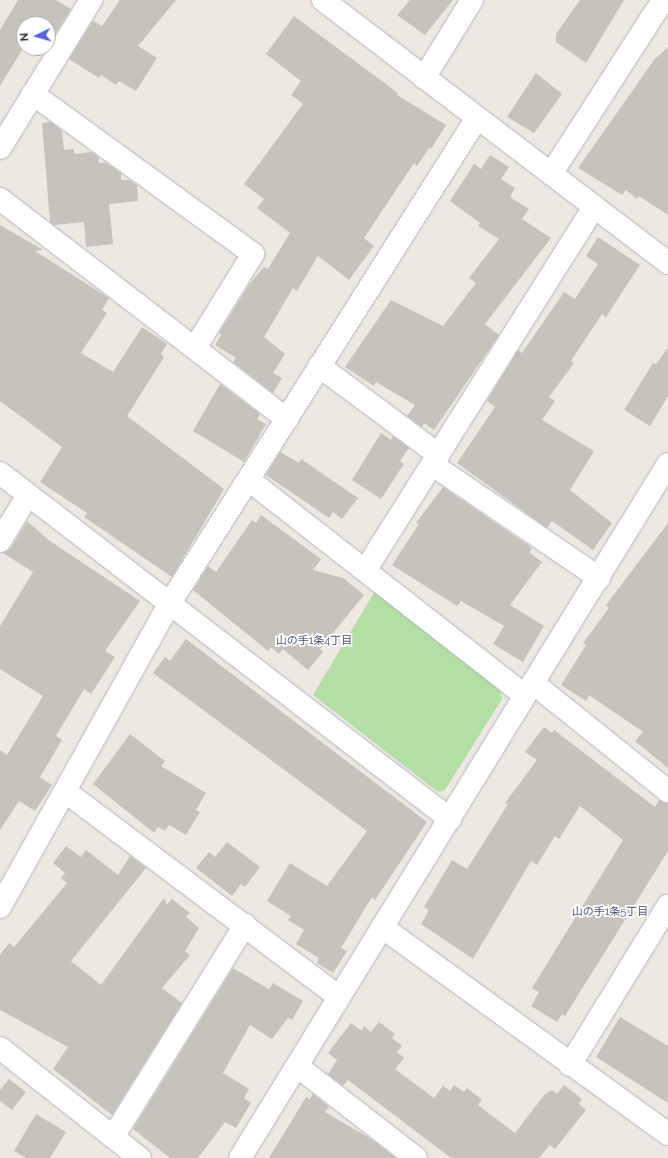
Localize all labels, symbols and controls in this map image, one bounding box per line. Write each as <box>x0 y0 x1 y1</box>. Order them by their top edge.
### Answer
north arrow <box>16 16 56 56</box>
text: N <box>18 32 31 42</box>
district label: 山の手1条4丁目 <box>276 634 352 648</box>
district label: 山の手1条5丁目 <box>572 905 648 919</box>

